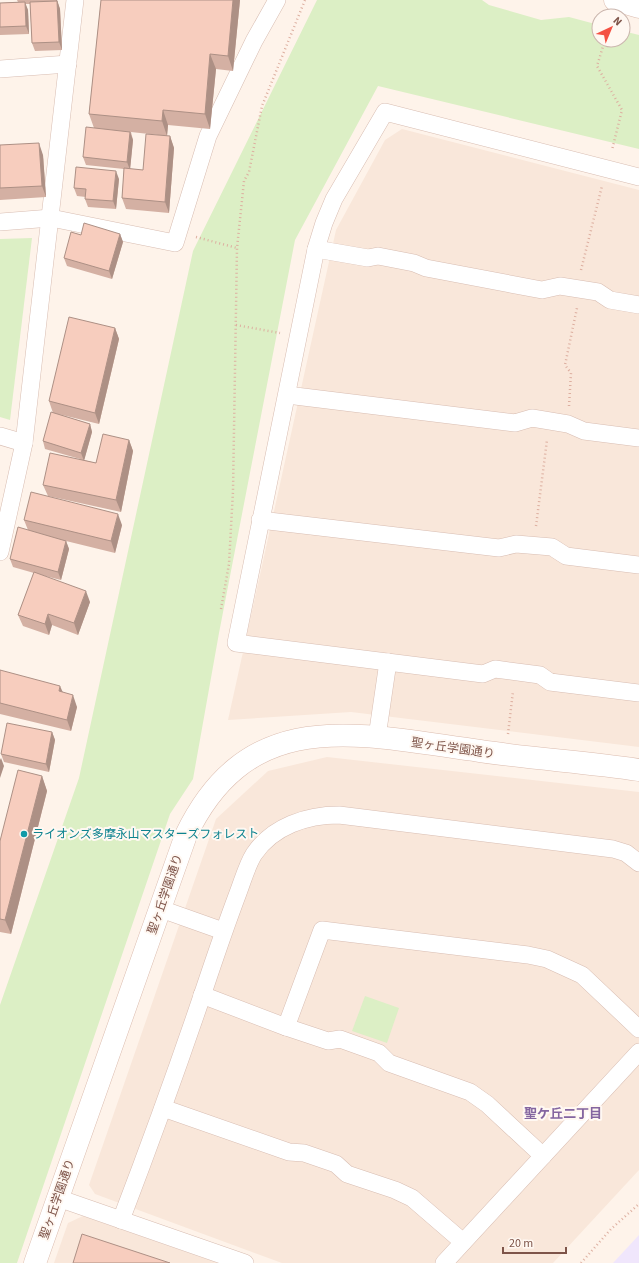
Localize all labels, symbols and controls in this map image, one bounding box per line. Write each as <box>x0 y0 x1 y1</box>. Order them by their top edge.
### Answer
north arrow <box>591 8 631 48</box>
text: N <box>610 13 625 29</box>
street label: 聖ヶ丘学園通り <box>410 734 496 763</box>
place label: ライオンズ多摩永山マスターズフォレスト <box>32 826 259 843</box>
marker: ライオンズ多摩永山マスターズフォレスト <box>19 829 29 839</box>
street label: 聖ヶ丘学園通り <box>144 852 187 937</box>
district label: 聖ケ丘二丁目 <box>524 1105 602 1123</box>
street label: 聖ヶ丘学園通り <box>36 1157 79 1242</box>
scale bar <box>503 1229 566 1255</box>
text: 20 m <box>509 1235 533 1252</box>

